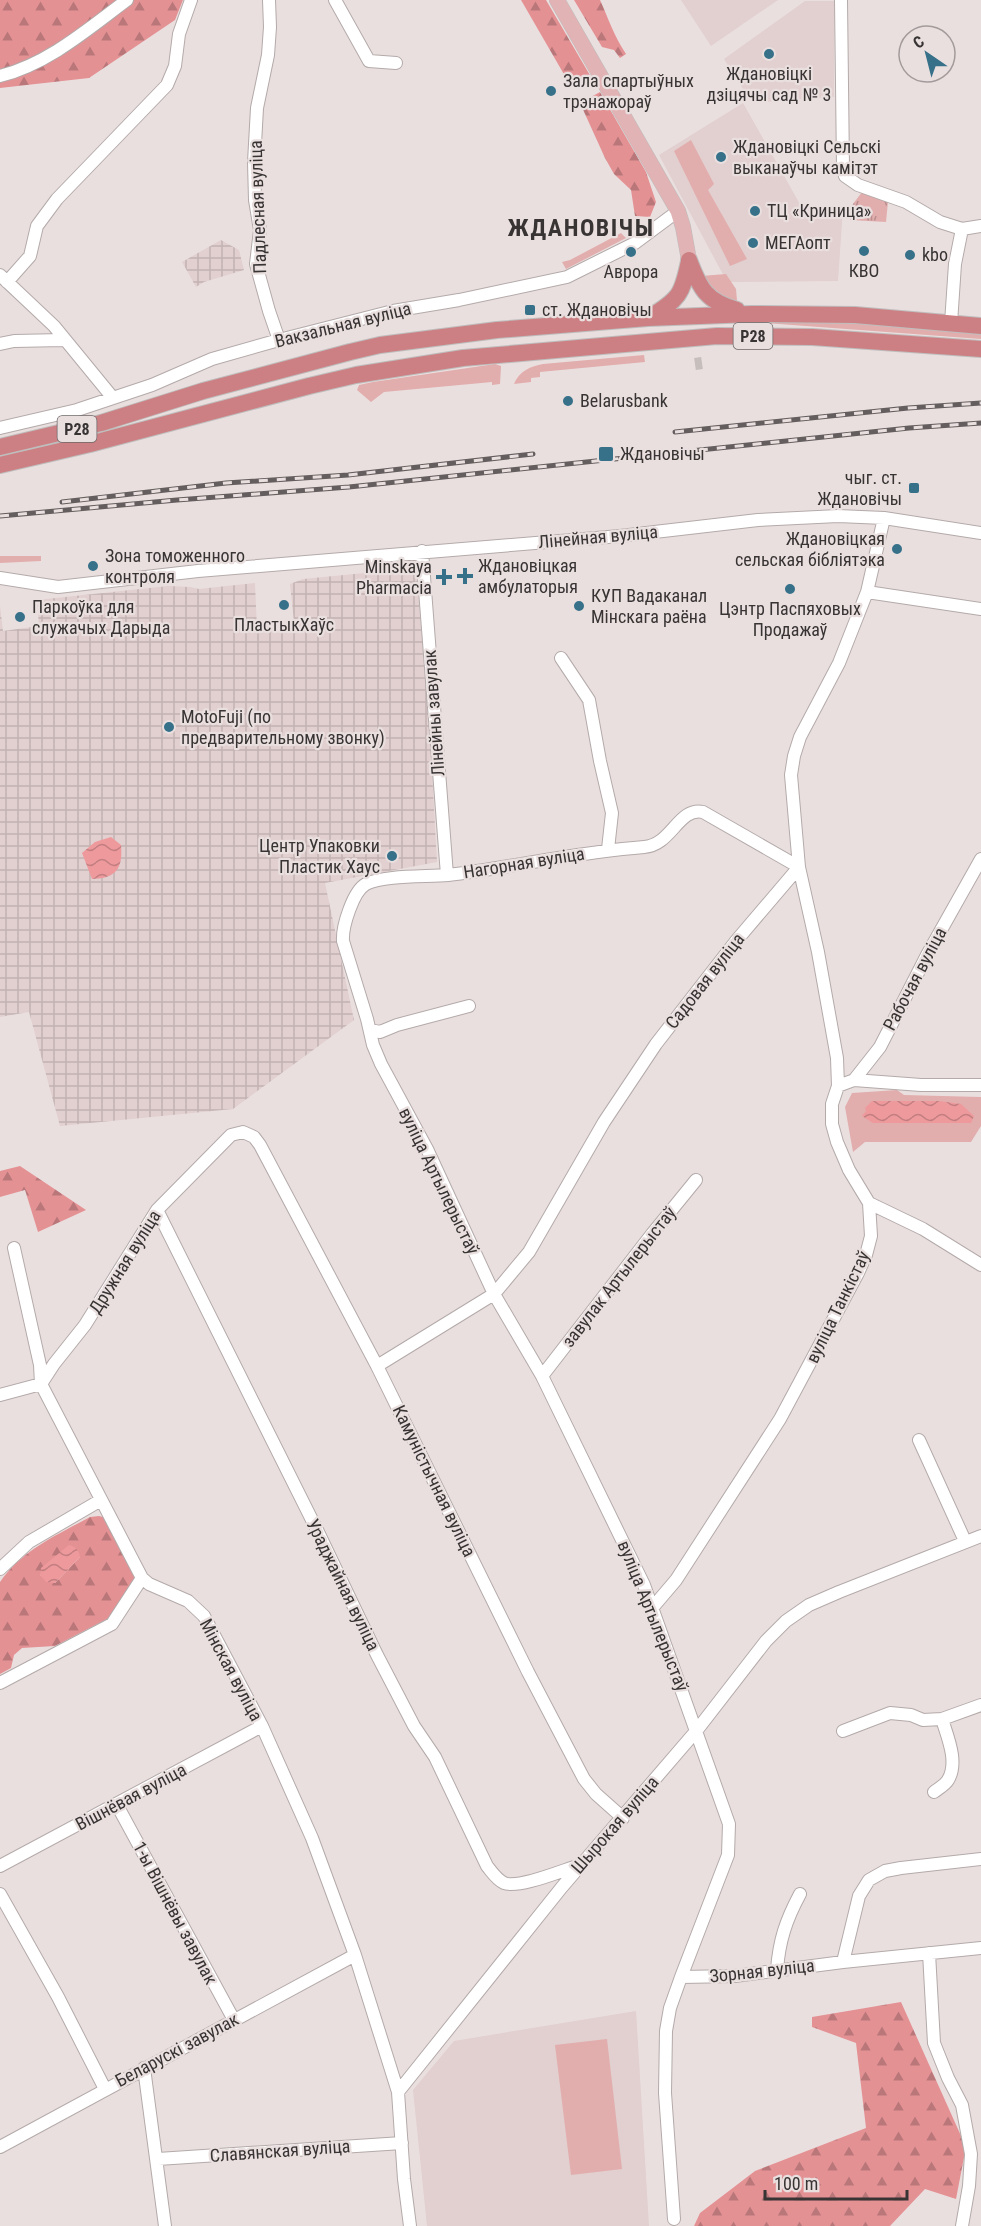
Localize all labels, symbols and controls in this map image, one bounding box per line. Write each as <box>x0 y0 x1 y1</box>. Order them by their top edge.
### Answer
north arrow <box>897 24 957 84</box>
text: С <box>909 32 928 53</box>
marker: Ждановіцкі дзіцячы сад № 3 <box>762 47 776 61</box>
place label: Ждановіцкі дзіцячы сад № 3 <box>707 63 831 105</box>
place label: Зала спартыўных трэнажораў <box>563 70 694 112</box>
marker: Зала спартыўных трэнажораў <box>544 84 558 98</box>
place label: Ждановіцкі Сельскі выканаўчы камітэт <box>733 136 881 178</box>
street label: Падлесная вуліца <box>245 140 270 274</box>
marker: Ждановіцкі Сельскі выканаўчы камітэт <box>714 150 728 164</box>
place label: ТЦ «Криница» <box>767 200 871 221</box>
marker: ТЦ «Криница» <box>748 204 762 218</box>
district label: ЖДАНОВІЧЫ <box>508 214 654 242</box>
place label: МЕГАопт <box>765 232 831 253</box>
marker: МЕГАопт <box>746 236 760 250</box>
marker: КВО <box>857 244 871 258</box>
place label: kbo <box>922 244 948 265</box>
marker: Аврора <box>624 245 638 259</box>
marker: kbo <box>903 248 917 262</box>
place label: КВО <box>849 260 879 281</box>
place label: Аврора <box>604 261 658 282</box>
street label: Вакзальная вуліца <box>273 297 413 352</box>
place label: ст. Ждановічы <box>542 299 652 320</box>
marker: ст. Ждановічы <box>523 303 537 317</box>
road number: Р28 <box>734 323 772 349</box>
place label: Belarusbank <box>580 390 668 411</box>
marker: Belarusbank <box>561 394 575 408</box>
road number: Р28 <box>58 416 97 442</box>
place label: Ждановічы <box>620 443 705 464</box>
marker: Ждановічы <box>597 445 615 463</box>
place label: чыг. ст. Ждановічы <box>817 467 902 509</box>
marker: чыг. ст. Ждановічы <box>907 481 921 495</box>
street label: Лінейная вуліца <box>537 521 659 552</box>
place label: Ждановіцкая сельская бібліятэка <box>735 528 885 570</box>
marker: Ждановіцкая сельская бібліятэка <box>890 542 904 556</box>
place label: Зона томоженного контроля <box>105 545 245 587</box>
place label: Ждановіцкая амбулаторыя <box>478 555 578 597</box>
place label: Minskaya Pharmacia <box>356 556 432 598</box>
marker: Зона томоженного контроля <box>86 559 100 573</box>
marker: Ждановіцкая амбулаторыя <box>456 567 474 585</box>
marker: Minskaya Pharmacia <box>437 570 451 584</box>
marker: Цэнтр Паспяховых Продажаў <box>783 582 797 596</box>
place label: КУП Вадаканал Мінскага раёна <box>591 585 707 627</box>
place label: Паркоўка для служачых Дарыда <box>32 596 170 638</box>
marker: ПластыкХаўс <box>277 598 291 612</box>
place label: Цэнтр Паспяховых Продажаў <box>719 598 861 640</box>
marker: КУП Вадаканал Мінскага раёна <box>572 599 586 613</box>
marker: Паркоўка для служачых Дарыда <box>13 610 27 624</box>
place label: ПластыкХаўс <box>234 614 334 635</box>
street label: Лінейны завулак <box>419 649 448 777</box>
place label: MotoFuji (по предварительному звонку) <box>181 706 385 749</box>
marker: MotoFuji (по предварительному звонку) <box>162 720 176 734</box>
place label: Центр Упаковки Пластик Хаус <box>259 835 380 877</box>
street label: Нагорная вуліца <box>462 843 586 882</box>
marker: Центр Упаковки Пластик Хаус <box>385 849 399 863</box>
street label: Рабочая вуліца <box>879 924 951 1034</box>
street label: Садовая вуліца <box>661 929 748 1033</box>
street label: вуліца Артылерыстаў <box>395 1104 484 1258</box>
street label: завулак Артылерыстаў <box>557 1202 680 1351</box>
street label: Дружная вуліца <box>84 1206 165 1317</box>
street label: вуліца Танкістаў <box>801 1247 874 1366</box>
street label: Камуністычная вуліца <box>389 1402 480 1560</box>
street label: Ураджайная вуліца <box>302 1516 384 1654</box>
street label: вуліца Артылерыстаў <box>614 1537 693 1695</box>
street label: Мінская вуліца <box>196 1615 267 1724</box>
street label: Вішнёвая вуліца <box>72 1759 190 1835</box>
street label: Шырокая вуліца <box>567 1772 663 1878</box>
street label: 1-ы Вішнёвы завулак <box>129 1838 222 1988</box>
street label: Зорная вуліца <box>708 1955 815 1986</box>
street label: Беларускі завулак <box>111 2008 242 2091</box>
street label: Славянская вуліца <box>209 2135 351 2166</box>
scale bar <box>765 2163 908 2201</box>
text: 100 m <box>774 2173 818 2194</box>

